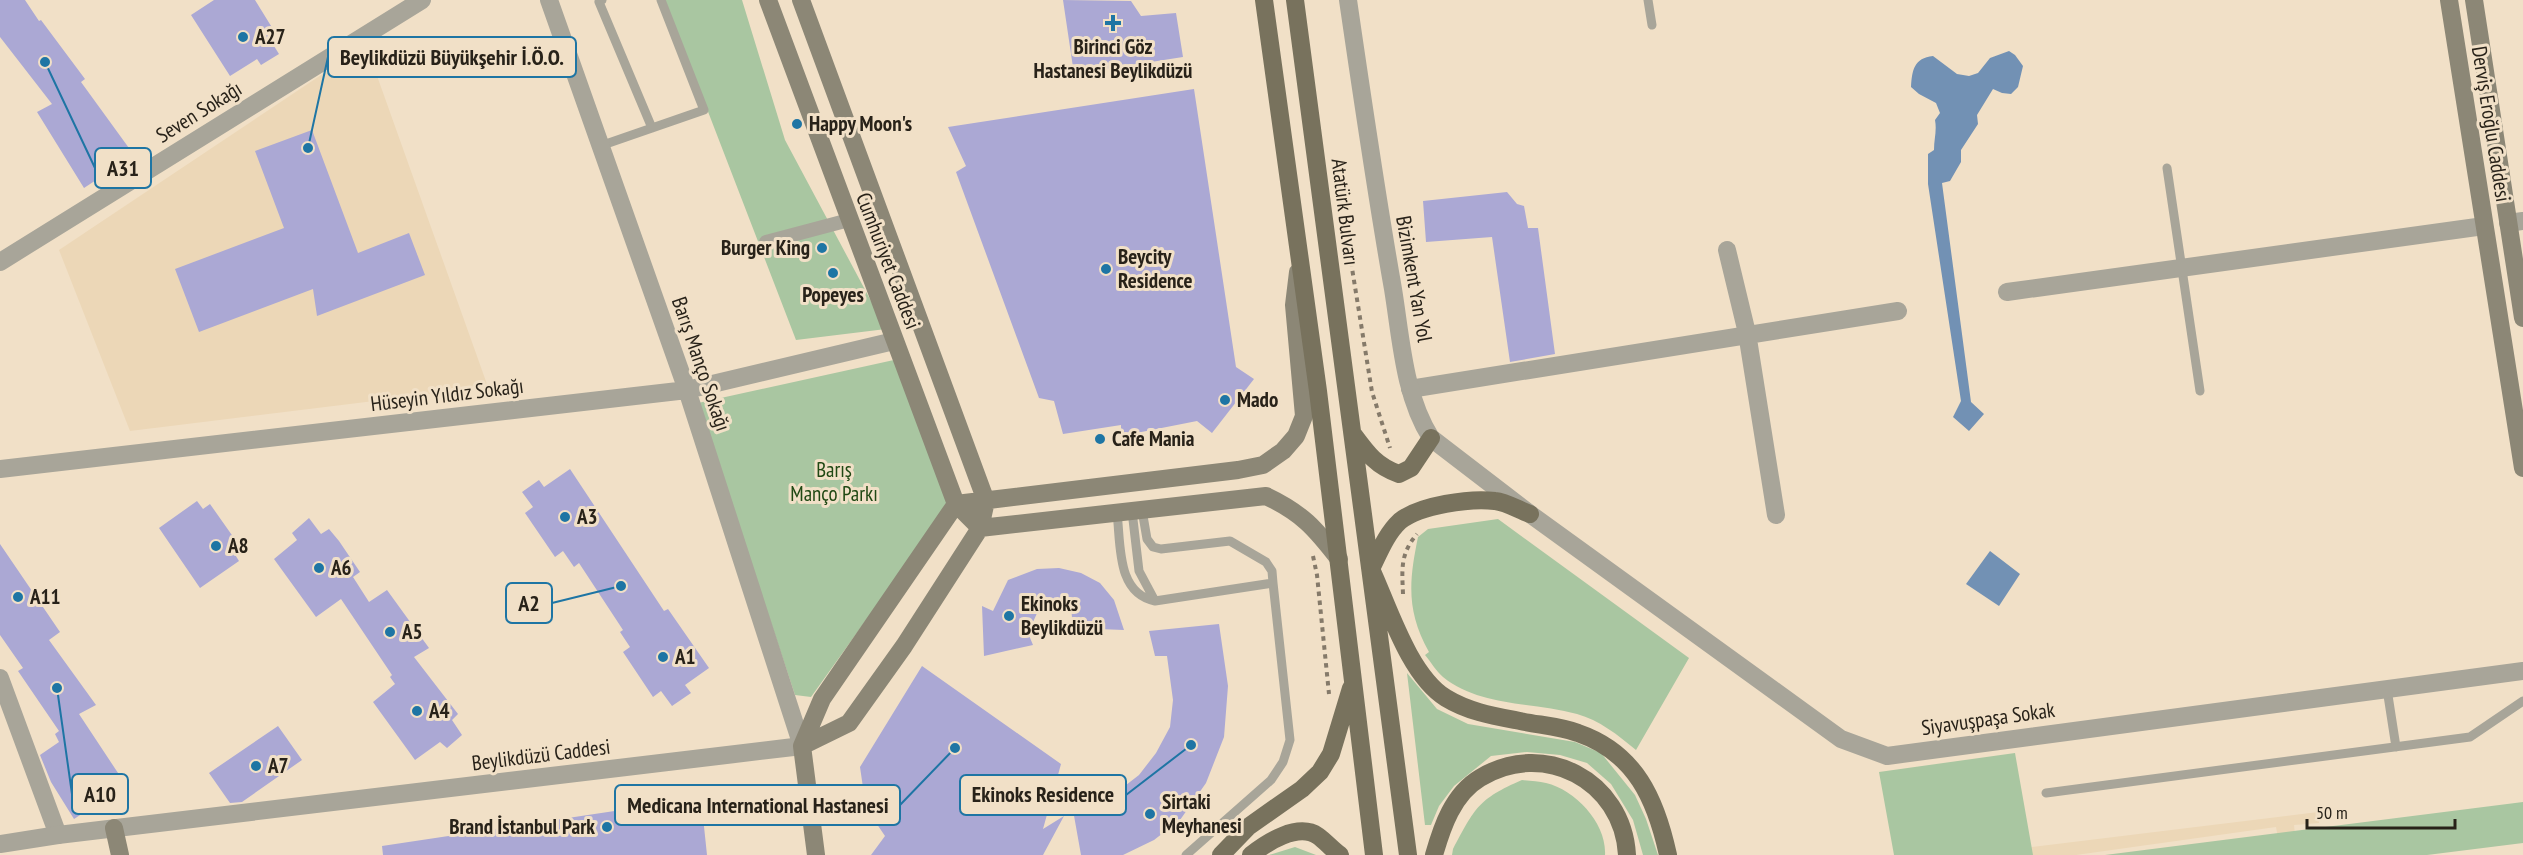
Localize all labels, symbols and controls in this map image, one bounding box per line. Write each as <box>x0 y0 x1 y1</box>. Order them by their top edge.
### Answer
marker: Birinci Göz Hastanesi Beylikdüzü <box>1104 14 1122 32</box>
place label: A27 <box>254 23 286 50</box>
marker: A27 <box>236 30 250 44</box>
place label: Birinci Göz Hastanesi Beylikdüzü <box>1034 33 1192 84</box>
callout: Beylikdüzü Büyükşehir İ.Ö.O. <box>328 37 576 77</box>
text: Beylikdüzü Büyükşehir İ.Ö.O. <box>340 43 564 71</box>
street label: Derviş Eroğlu Caddesi <box>2466 44 2517 204</box>
street label: Seven Sokağı <box>151 75 247 148</box>
place label: Happy Moon's <box>809 110 912 137</box>
marker: Happy Moon's <box>790 117 804 131</box>
callout: A31 <box>95 148 151 188</box>
text: A31 <box>106 154 139 182</box>
street label: Atatürk Bulvarı <box>1326 157 1365 267</box>
street label: Cumhuriyet Caddesi <box>850 189 927 333</box>
street label: Bizimkent Yan Yol <box>1390 214 1439 344</box>
place label: Burger King <box>721 234 810 261</box>
marker: Burger King <box>815 241 829 255</box>
place label: Beycity Residence <box>1118 243 1193 294</box>
marker: Beycity Residence <box>1099 262 1113 276</box>
marker: Popeyes <box>826 266 840 280</box>
place label: Popeyes <box>802 281 864 308</box>
street label: Barış Manço Sokağı <box>666 293 737 434</box>
street label: Hüseyin Yıldız Sokağı <box>369 372 525 417</box>
place label: Mado <box>1237 386 1278 413</box>
marker: Mado <box>1218 393 1232 407</box>
place label: Cafe Mania <box>1112 425 1195 452</box>
marker: Cafe Mania <box>1093 432 1107 446</box>
park label: Barış Manço Parkı <box>790 456 878 507</box>
place label: A3 <box>576 503 598 530</box>
marker: A3 <box>558 510 572 524</box>
place label: A8 <box>227 532 249 559</box>
marker: A8 <box>209 539 223 553</box>
place label: A6 <box>330 554 352 581</box>
marker: A6 <box>312 561 326 575</box>
place label: A11 <box>29 583 61 610</box>
callout: A2 <box>506 583 552 623</box>
text: A2 <box>517 589 540 617</box>
marker: A11 <box>11 590 25 604</box>
place label: Ekinoks Beylikdüzü <box>1021 590 1103 641</box>
marker: Ekinoks Beylikdüzü <box>1002 609 1016 623</box>
place label: A5 <box>401 618 423 645</box>
marker: A5 <box>383 625 397 639</box>
place label: A1 <box>674 643 696 670</box>
marker: A1 <box>656 650 670 664</box>
street label: Siyavuşpaşa Sokak <box>1919 696 2056 741</box>
place label: A4 <box>428 697 450 724</box>
marker: A4 <box>410 704 424 718</box>
street label: Beylikdüzü Caddesi <box>470 733 612 776</box>
place label: A7 <box>267 752 289 779</box>
marker: A7 <box>249 759 263 773</box>
callout: A10 <box>72 774 128 814</box>
callout: Ekinoks Residence <box>960 775 1126 815</box>
text: A10 <box>83 780 116 808</box>
text: Ekinoks Residence <box>972 780 1114 808</box>
callout: Medicana International Hastanesi <box>615 785 900 825</box>
place label: Sirtaki Meyhanesi <box>1162 788 1242 839</box>
text: Medicana International Hastanesi <box>627 791 889 819</box>
scale bar <box>2307 792 2456 830</box>
text: 50 m <box>2316 801 2348 824</box>
marker: Sirtaki Meyhanesi <box>1143 807 1157 821</box>
place label: Brand İstanbul Park <box>449 813 595 840</box>
marker: Brand İstanbul Park <box>600 820 614 834</box>

